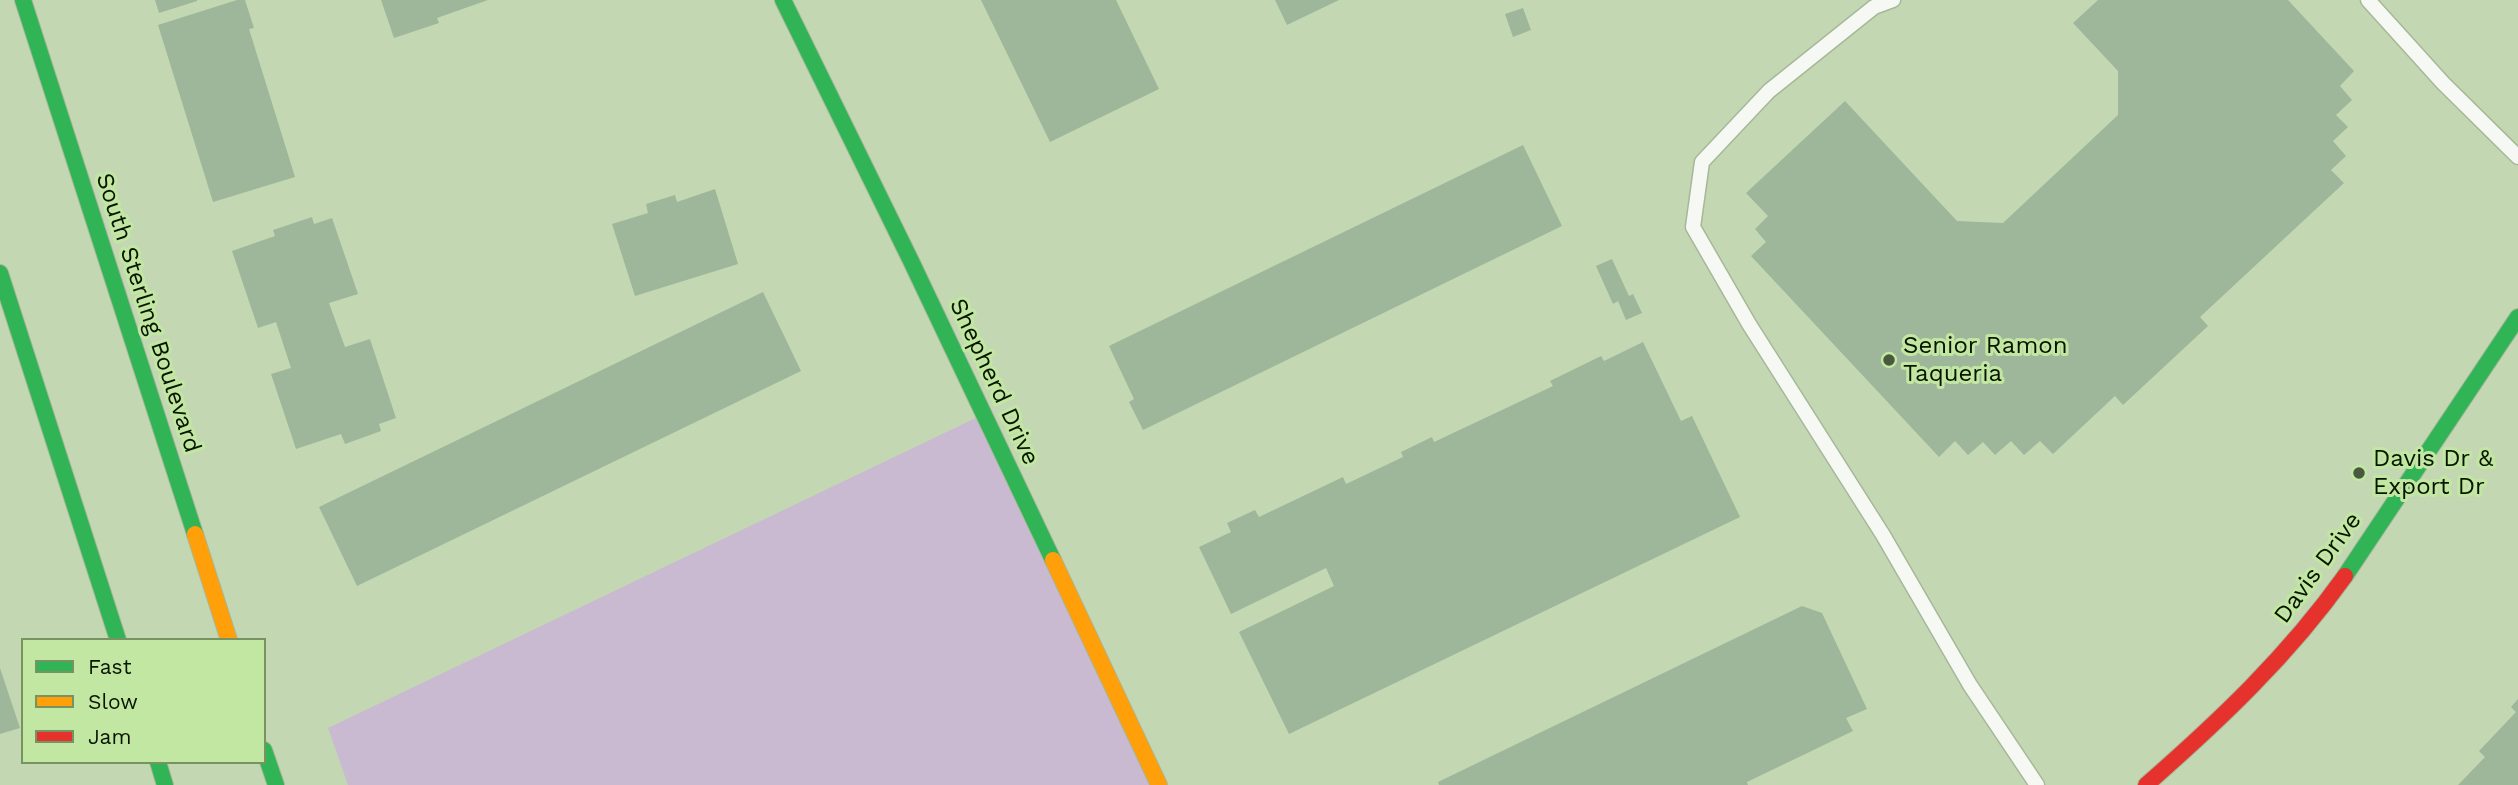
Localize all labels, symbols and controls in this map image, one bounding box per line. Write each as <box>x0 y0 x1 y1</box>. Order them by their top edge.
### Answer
street label: South Sterling Boulevard <box>89 170 207 456</box>
street label: Shepherd Drive <box>943 294 1045 470</box>
place label: Senior Ramon Taqueria <box>1903 332 2068 388</box>
marker: Senior Ramon Taqueria <box>1881 352 1897 368</box>
place label: Davis Dr & Export Dr <box>2373 445 2493 501</box>
marker: Davis Dr & Export Dr <box>2351 465 2367 481</box>
street label: Davis Drive <box>2268 507 2368 629</box>
legend <box>21 638 266 764</box>
text: Fast <box>88 654 132 679</box>
text: Slow <box>88 689 138 714</box>
text: Jam <box>88 724 131 749</box>

